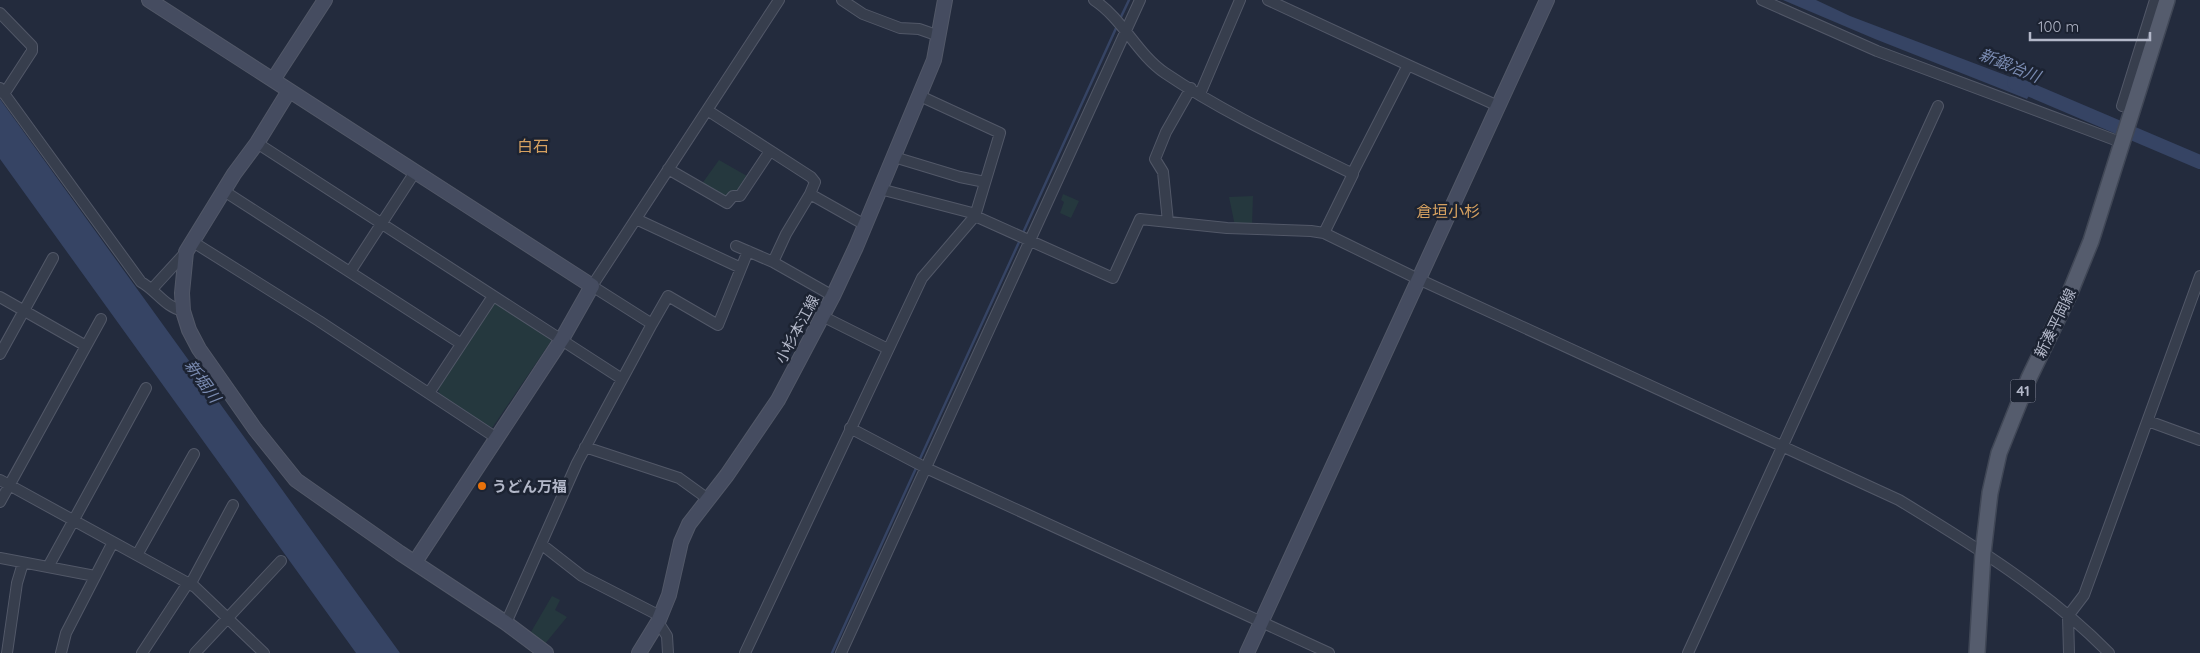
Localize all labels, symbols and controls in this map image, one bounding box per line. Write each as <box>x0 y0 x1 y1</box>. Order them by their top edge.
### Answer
scale bar <box>2030 10 2150 42</box>
text: 100 m <box>2038 17 2079 36</box>
water label: 新鍛冶川 <box>1977 44 2045 87</box>
district label: 白石 <box>517 136 549 156</box>
district label: 倉垣小杉 <box>1416 201 1480 221</box>
street label: 新湊平岡線 <box>2030 285 2080 361</box>
street label: 小杉本江線 <box>771 291 823 367</box>
water label: 新堀川 <box>181 356 226 408</box>
road number: 41 <box>2010 380 2036 402</box>
place label: うどん万福 <box>492 477 567 496</box>
marker: うどん万福 <box>476 480 488 492</box>

